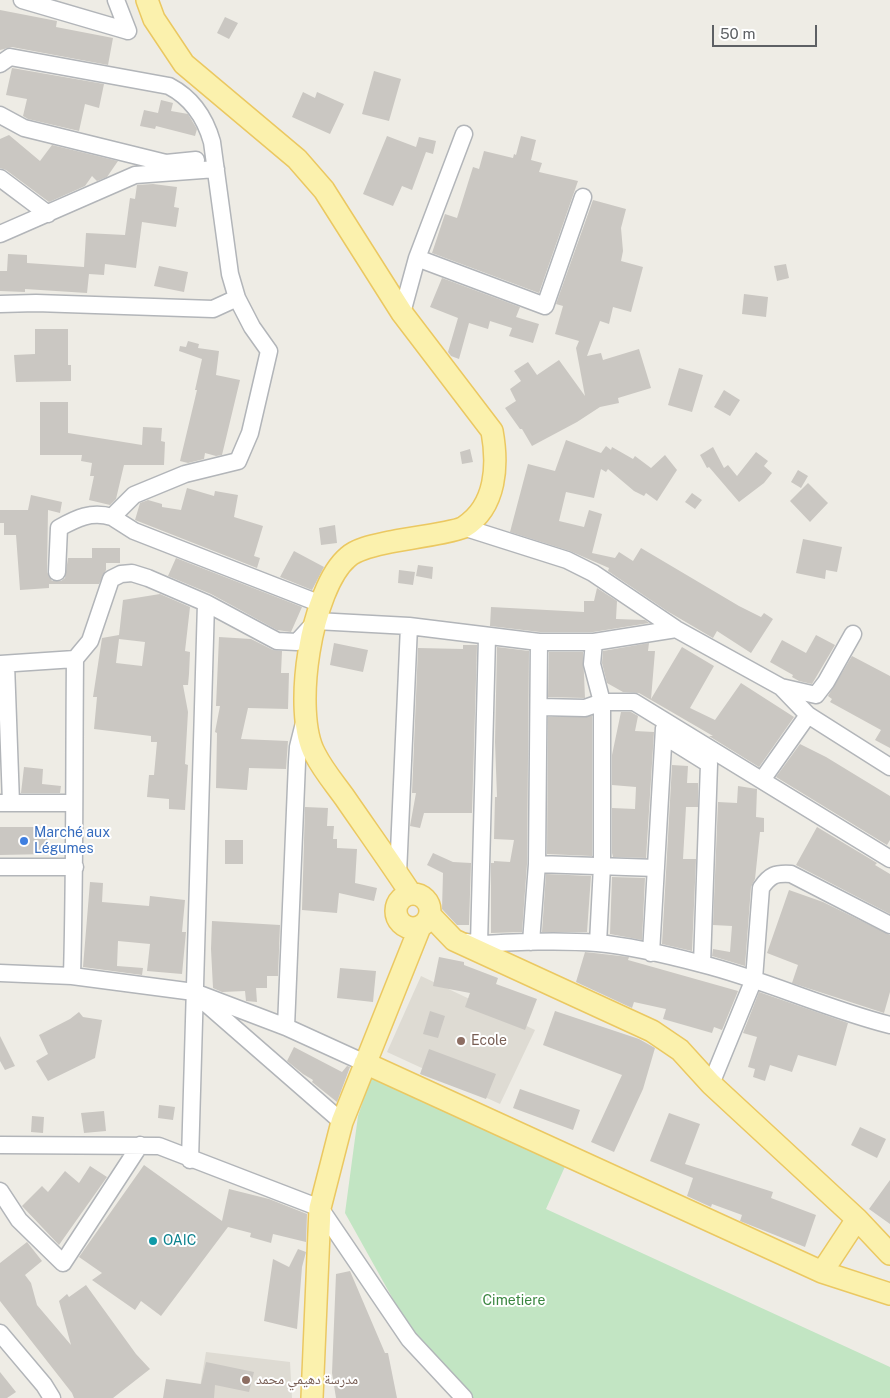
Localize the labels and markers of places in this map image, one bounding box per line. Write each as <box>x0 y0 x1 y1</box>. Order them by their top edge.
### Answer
place label: Marché aux Légumes <box>34 825 110 858</box>
marker: Marché aux Légumes <box>18 835 30 847</box>
place label: Ecole <box>471 1033 507 1049</box>
marker: Ecole <box>455 1035 467 1047</box>
place label: OAIC <box>163 1233 196 1249</box>
marker: OAIC <box>147 1235 159 1247</box>
place label: مدرسة دهيمي محمد <box>256 1372 358 1388</box>
marker: مدرسة دهيمي محمد <box>240 1374 252 1386</box>

